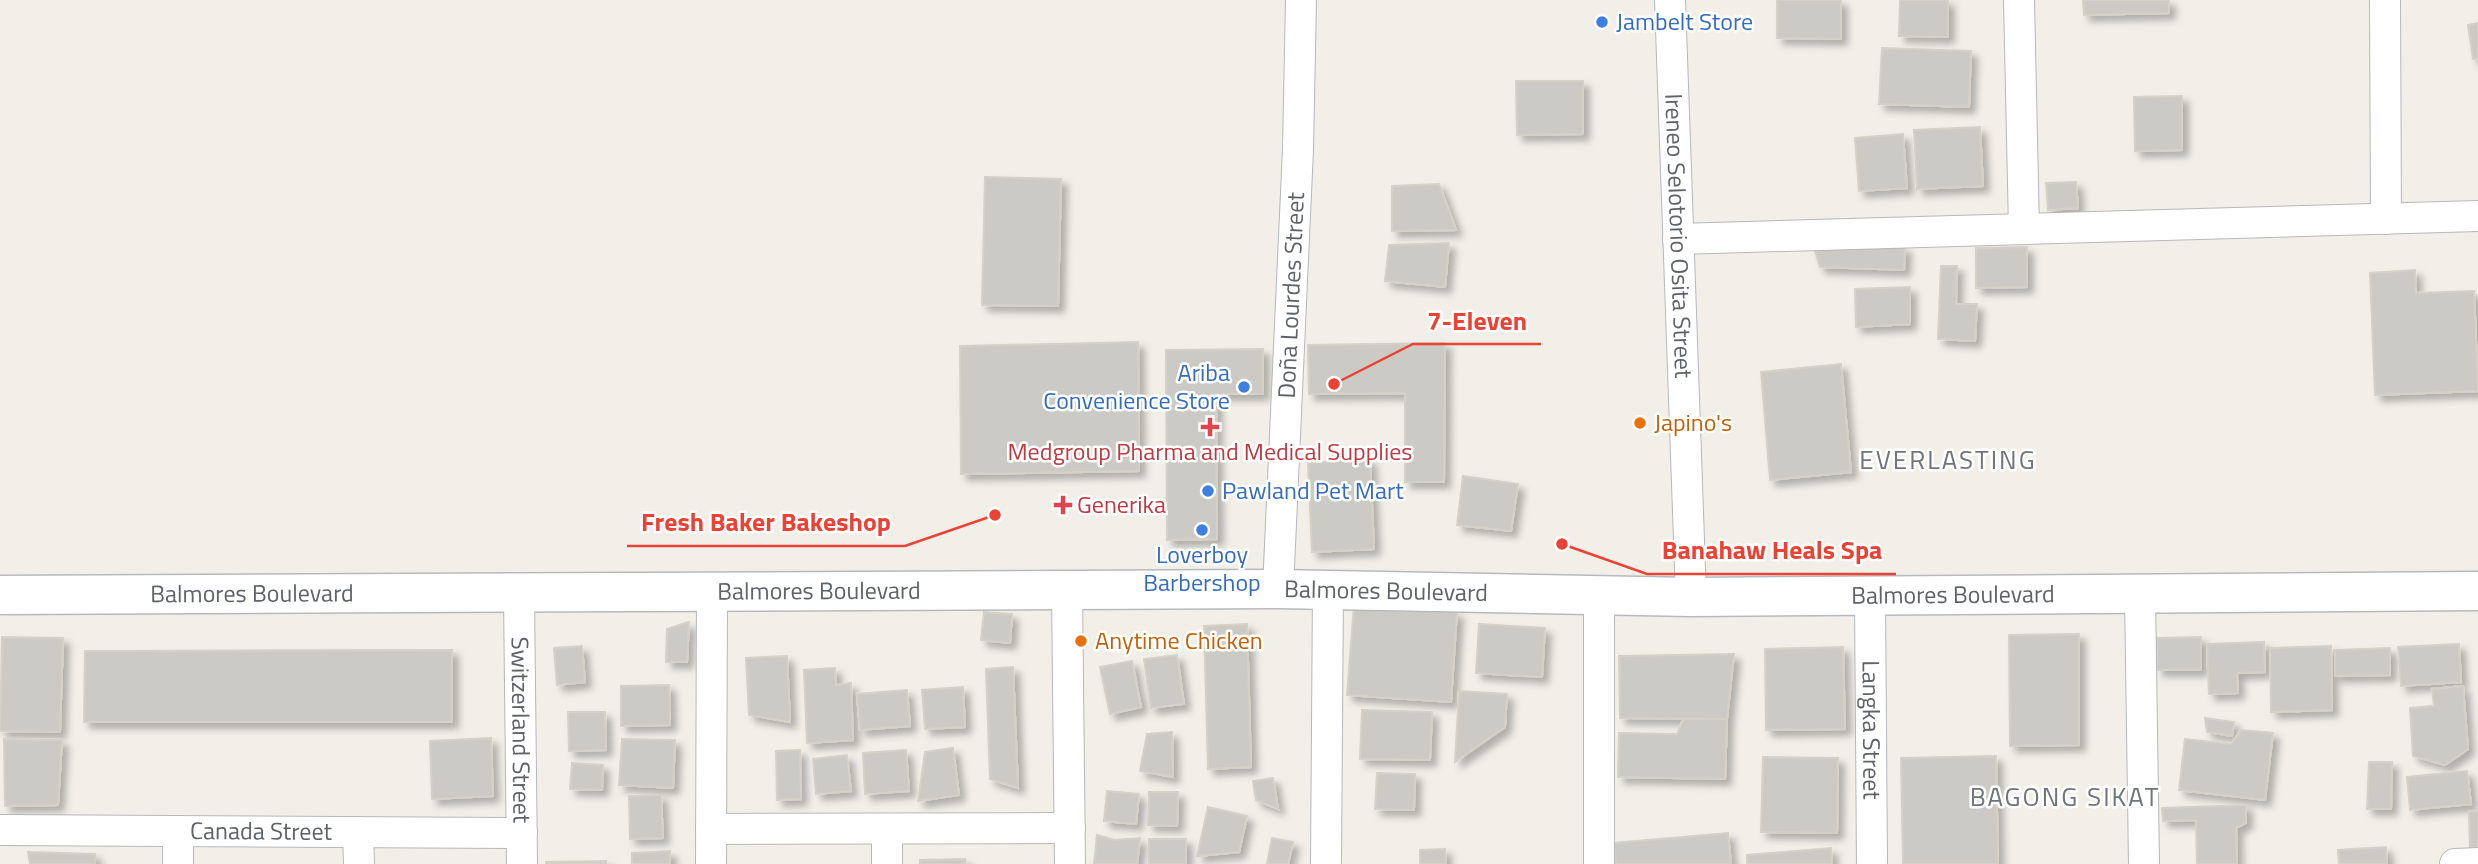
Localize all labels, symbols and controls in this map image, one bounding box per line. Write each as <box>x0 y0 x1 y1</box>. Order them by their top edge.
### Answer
place label: Jambelt Store <box>1616 3 1753 39</box>
marker: Jambelt Store <box>1594 14 1610 30</box>
street label: Ireneo Selotorio Osita Street <box>1656 93 1702 379</box>
street label: Doña Lourdes Street <box>1268 191 1313 399</box>
callout: 7-Eleven <box>1413 297 1541 344</box>
text: 7-Eleven <box>1427 301 1527 340</box>
place label: Ariba Convenience Store <box>1043 354 1230 418</box>
marker: Ariba Convenience Store <box>1236 379 1252 395</box>
place label: Japino's <box>1654 404 1732 440</box>
marker: Japino's <box>1632 415 1648 431</box>
marker: Medgroup Pharma and Medical Supplies <box>1202 419 1218 435</box>
place label: Medgroup Pharma and Medical Supplies <box>1008 433 1412 469</box>
district label: EVERLASTING <box>1859 440 2037 479</box>
place label: Pawland Pet Mart <box>1222 472 1404 508</box>
marker: Pawland Pet Mart <box>1200 483 1216 499</box>
place label: Generika <box>1077 486 1166 522</box>
marker: Generika <box>1055 497 1071 513</box>
callout: Fresh Baker Bakeshop <box>627 499 905 546</box>
text: Fresh Baker Bakeshop <box>641 502 891 541</box>
marker: Loverboy Barbershop <box>1194 522 1210 538</box>
callout: Banahaw Heals Spa <box>1647 527 1896 574</box>
text: Banahaw Heals Spa <box>1662 530 1882 569</box>
place label: Loverboy Barbershop <box>1143 536 1261 600</box>
street label: Balmores Boulevard <box>1284 570 1488 610</box>
street label: Balmores Boulevard <box>717 572 921 609</box>
street label: Balmores Boulevard <box>150 574 354 611</box>
street label: Balmores Boulevard <box>1851 575 2055 613</box>
place label: Anytime Chicken <box>1095 622 1263 658</box>
marker: Anytime Chicken <box>1073 633 1089 649</box>
street label: Switzerland Street <box>502 637 541 824</box>
street label: Langka Street <box>1853 660 1891 800</box>
district label: BAGONG SIKAT <box>1970 777 2160 816</box>
street label: Canada Street <box>190 812 333 849</box>

